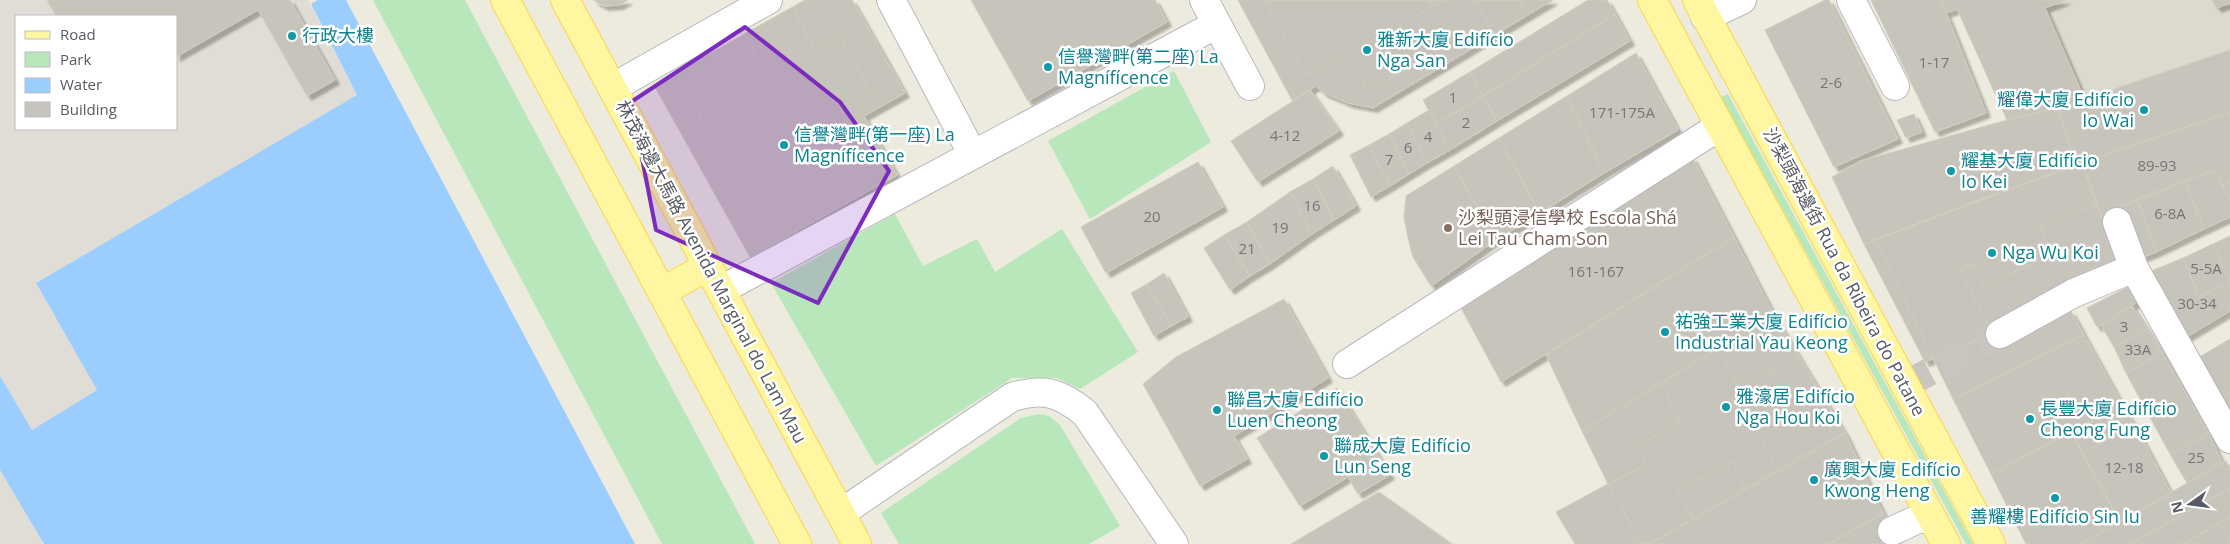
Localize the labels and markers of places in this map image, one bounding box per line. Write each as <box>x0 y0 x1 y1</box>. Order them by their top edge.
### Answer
place label: 行政大樓 <box>302 23 374 47</box>
place label: 雅新大廈 Edifício Nga San <box>1377 27 1514 72</box>
marker: 行政大樓 <box>286 30 298 42</box>
place label: 信譽灣畔(第二座) La Magnífícence <box>1058 44 1219 89</box>
marker: 雅新大廈 Edifício Nga San <box>1361 44 1373 56</box>
marker: 信譽灣畔(第二座) La Magnífícence <box>1042 61 1054 73</box>
place label: 耀偉大廈 Edifício Io Wai <box>1997 87 2134 132</box>
marker: 耀偉大廈 Edifício Io Wai <box>2138 104 2150 116</box>
place label: 信譽灣畔(第一座) La Magnífícence <box>794 122 955 167</box>
marker: 信譽灣畔(第一座) La Magnífícence <box>778 139 790 151</box>
place label: 耀基大廈 Edifício Io Kei <box>1961 148 2098 193</box>
marker: 耀基大廈 Edifício Io Kei <box>1945 165 1957 177</box>
place label: 沙梨頭浸信學校 Escola Shá Lei Tau Cham Son <box>1458 205 1677 250</box>
marker: 沙梨頭浸信學校 Escola Shá Lei Tau Cham Son <box>1442 222 1454 234</box>
place label: Nga Wu Koi <box>2002 240 2099 264</box>
marker: Nga Wu Koi <box>1986 247 1998 259</box>
place label: 祐強工業大廈 Edifício Industrial Yau Keong <box>1675 309 1848 354</box>
marker: 祐強工業大廈 Edifício Industrial Yau Keong <box>1659 326 1671 338</box>
place label: 雅濠居 Edifício Nga Hou Koi <box>1736 384 1855 429</box>
place label: 聯昌大廈 Edifício Luen Cheong <box>1227 387 1364 432</box>
place label: 長豐大廈 Edifício Cheong Fung <box>2040 396 2177 441</box>
marker: 雅濠居 Edifício Nga Hou Koi <box>1720 401 1732 413</box>
marker: 聯昌大廈 Edifício Luen Cheong <box>1211 404 1223 416</box>
marker: 長豐大廈 Edifício Cheong Fung <box>2024 413 2036 425</box>
place label: 聯成大廈 Edifício Lun Seng <box>1334 433 1471 478</box>
marker: 聯成大廈 Edifício Lun Seng <box>1318 450 1330 462</box>
place label: 廣興大廈 Edifício Kwong Heng <box>1824 457 1961 502</box>
marker: 廣興大廈 Edifício Kwong Heng <box>1808 474 1820 486</box>
marker: 善耀樓 Edifício Sin Iu <box>2049 492 2061 504</box>
place label: 善耀樓 Edifício Sin Iu <box>1970 504 2140 528</box>

